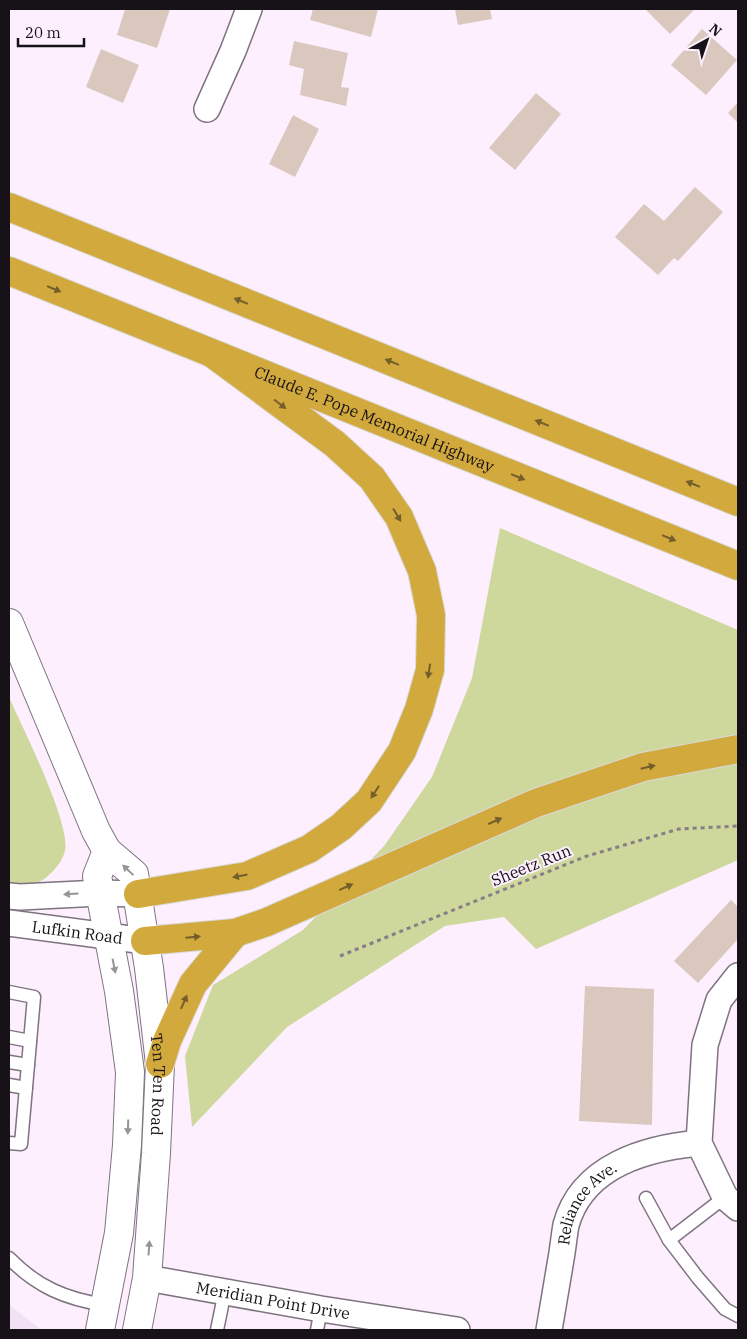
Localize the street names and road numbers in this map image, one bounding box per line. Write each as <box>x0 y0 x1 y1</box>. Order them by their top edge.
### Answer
street label: Claude E. Pope Memorial Highway <box>251 361 497 476</box>
street label: Sheetz Run <box>488 840 574 890</box>
street label: Lufkin Road <box>31 916 124 948</box>
street label: Ten Ten Road <box>147 1032 170 1136</box>
street label: Reliance Ave. <box>553 1157 620 1246</box>
street label: Meridian Point Drive <box>195 1277 351 1323</box>

